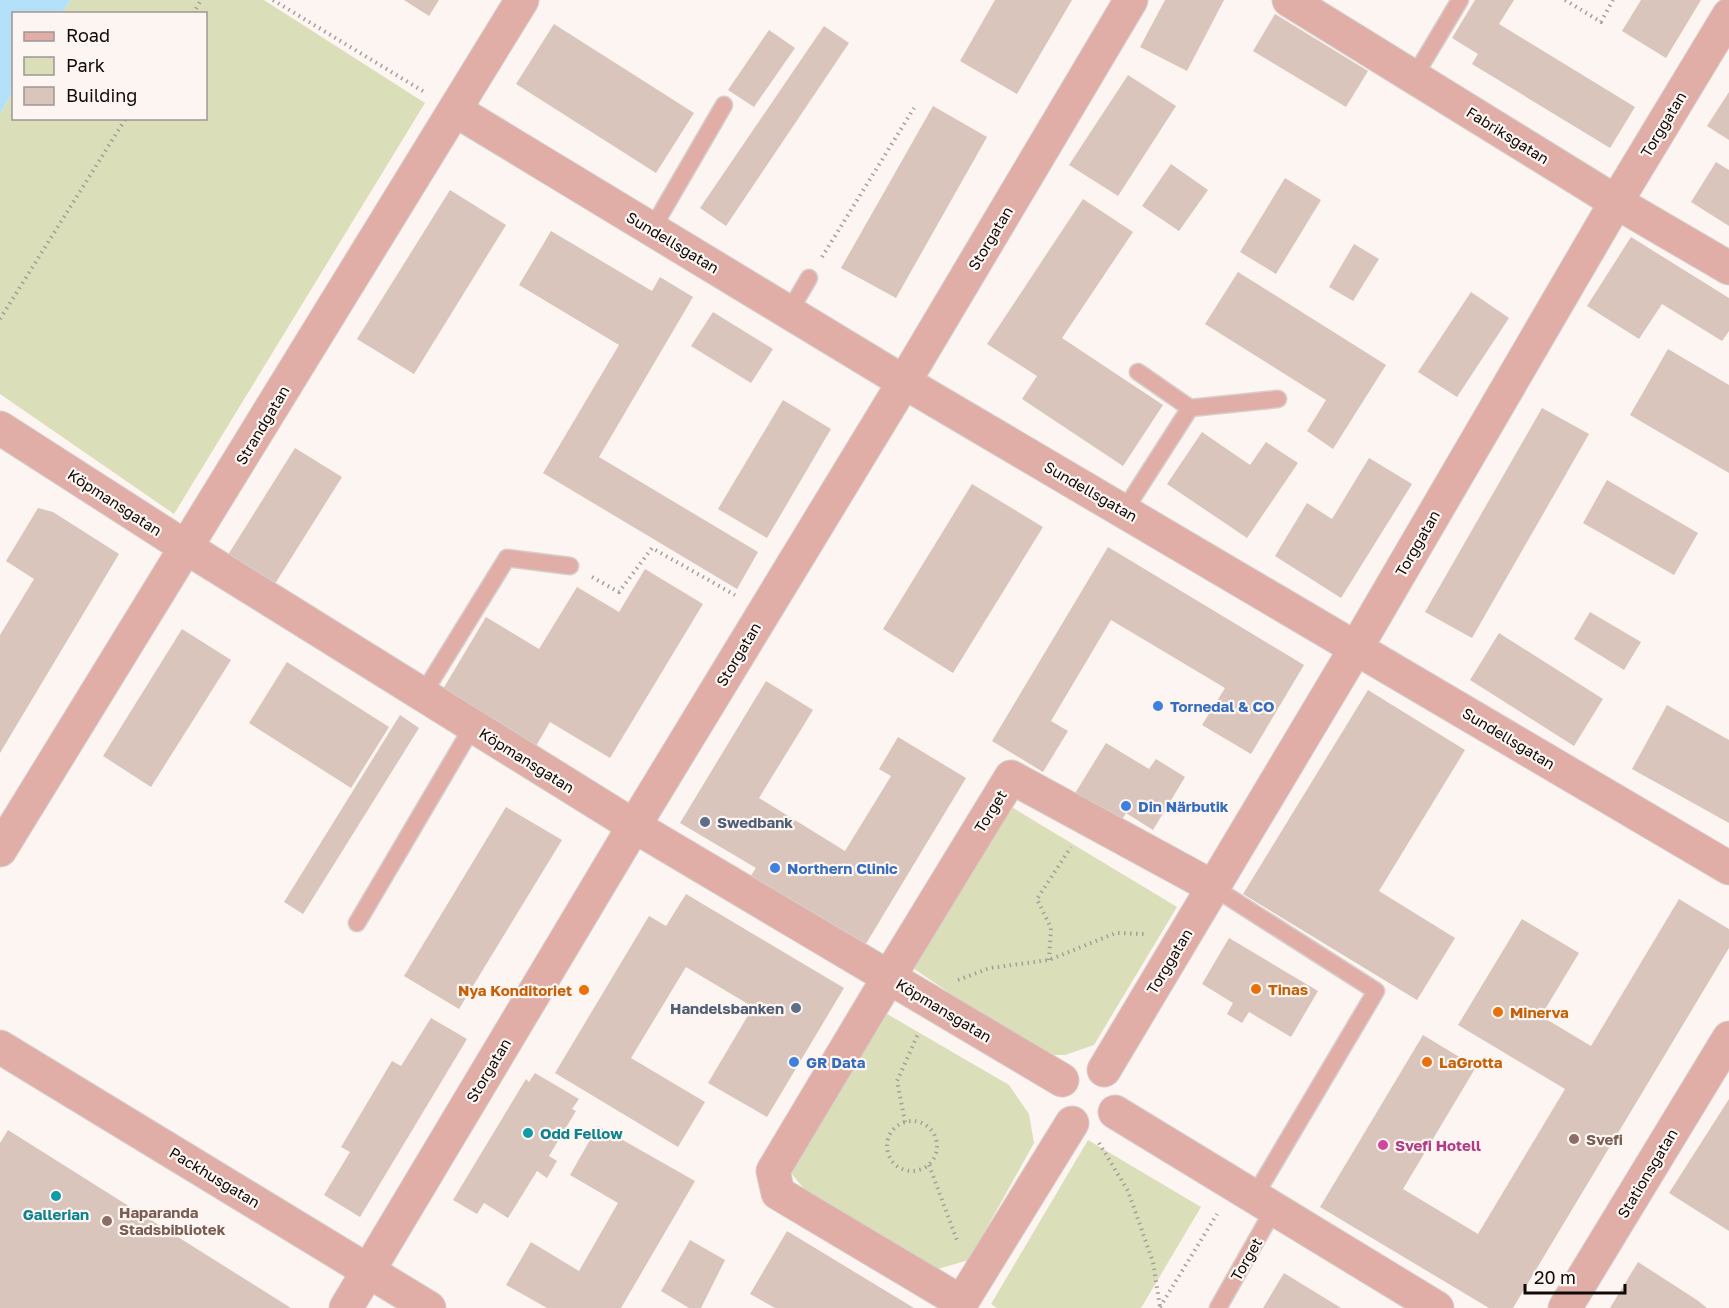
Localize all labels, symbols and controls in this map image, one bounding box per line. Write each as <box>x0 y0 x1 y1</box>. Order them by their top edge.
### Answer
legend <box>12 12 207 120</box>
text: Road <box>66 24 110 46</box>
text: Park <box>66 54 105 76</box>
text: Building <box>66 84 137 106</box>
street label: Torggatan <box>1636 88 1690 160</box>
street label: Fabriksgatan <box>1463 102 1553 168</box>
street label: Storgatan <box>964 203 1016 273</box>
street label: Sundellsgatan <box>624 207 722 277</box>
street label: Strandgatan <box>231 382 293 468</box>
street label: Sundellsgatan <box>1041 457 1141 525</box>
street label: Köpmansgatan <box>65 465 165 539</box>
street label: Torggatan <box>1391 507 1443 579</box>
street label: Storgatan <box>712 619 764 689</box>
place label: Tornedal & CO <box>1170 697 1275 715</box>
marker: Tornedal & CO <box>1151 699 1165 713</box>
street label: Sundellsgatan <box>1460 703 1558 773</box>
street label: Köpmansgatan <box>476 724 578 796</box>
street label: Torget <box>970 786 1010 836</box>
place label: Din Närbutik <box>1138 797 1229 815</box>
marker: Din Närbutik <box>1119 799 1133 813</box>
place label: Swedbank <box>717 813 793 831</box>
marker: Swedbank <box>698 815 712 829</box>
place label: Northern Clinic <box>787 859 898 877</box>
marker: Northern Clinic <box>768 861 782 875</box>
street label: Torggatan <box>1142 925 1196 997</box>
street label: Köpmansgatan <box>893 974 995 1046</box>
place label: Tinas <box>1268 980 1308 998</box>
place label: Nya Konditoriet <box>458 981 572 999</box>
marker: Tinas <box>1249 982 1263 996</box>
marker: Nya Konditoriet <box>577 983 591 997</box>
place label: Handelsbanken <box>670 999 784 1017</box>
marker: Handelsbanken <box>789 1001 803 1015</box>
place label: Minerva <box>1510 1003 1569 1021</box>
marker: Minerva <box>1491 1005 1505 1019</box>
street label: Storgatan <box>462 1035 514 1105</box>
place label: GR Data <box>806 1053 866 1071</box>
place label: LaGrotta <box>1439 1053 1503 1071</box>
marker: GR Data <box>787 1055 801 1069</box>
marker: LaGrotta <box>1420 1055 1434 1069</box>
place label: Odd Fellow <box>540 1124 623 1142</box>
street label: Stationsgatan <box>1613 1125 1681 1221</box>
marker: Odd Fellow <box>521 1126 535 1140</box>
place label: Svefi <box>1586 1130 1623 1148</box>
marker: Svefi <box>1567 1132 1581 1146</box>
place label: Svefi Hotell <box>1395 1136 1481 1154</box>
marker: Svefi Hotell <box>1376 1138 1390 1152</box>
street label: Packhusgatan <box>167 1143 263 1211</box>
marker: Gallerian <box>49 1189 63 1203</box>
place label: Haparanda Stadsbibliotek <box>119 1203 226 1238</box>
place label: Gallerian <box>23 1205 89 1223</box>
marker: Haparanda Stadsbibliotek <box>100 1214 114 1228</box>
street label: Torget <box>1227 1234 1265 1284</box>
scale bar <box>1525 1257 1626 1295</box>
text: 20 m <box>1534 1266 1576 1288</box>

